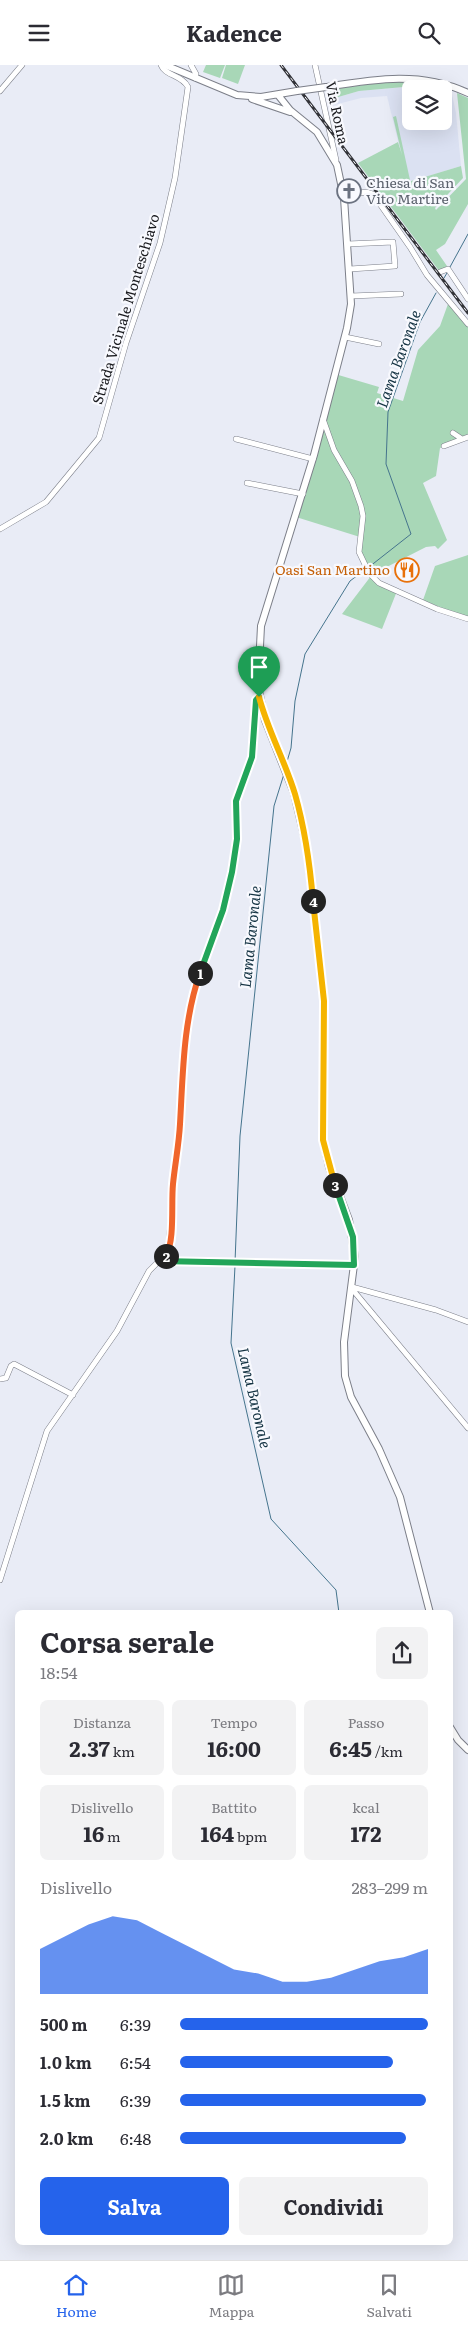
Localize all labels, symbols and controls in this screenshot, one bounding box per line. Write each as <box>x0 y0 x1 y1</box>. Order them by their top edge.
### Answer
text: Kadence <box>186 16 282 49</box>
icon: menu <box>25 19 53 47</box>
icon: search <box>415 19 443 47</box>
street label: Via Roma <box>322 79 355 147</box>
map controls <box>402 80 452 130</box>
button: layers <box>402 80 452 130</box>
place label: Chiesa di San Vito Martire <box>366 172 454 208</box>
church icon: Chiesa di San Vito Martire <box>336 178 362 204</box>
street label: Strada Vicinale Monteschiavo <box>87 211 164 406</box>
water label: Lama Baronale <box>369 306 426 411</box>
restaurant icon: Oasi San Martino <box>394 557 420 583</box>
place label: Oasi San Martino <box>275 559 390 579</box>
pin <box>238 646 280 697</box>
icon: arrive <box>245 653 273 681</box>
water label: Lama Baronale <box>233 885 266 989</box>
pin: 4 <box>300 889 326 913</box>
text: 4 <box>309 891 318 911</box>
pin: 1 <box>188 961 212 985</box>
text: 1 <box>198 963 203 983</box>
pin: 3 <box>322 1173 348 1197</box>
text: 3 <box>332 1175 339 1195</box>
pin: 2 <box>154 1243 178 1269</box>
text: 2 <box>163 1246 170 1266</box>
water label: Lama Baronale <box>233 1345 278 1450</box>
text: Corsa serale <box>40 1620 214 1662</box>
button: share <box>376 1627 428 1679</box>
text: 18:54 <box>40 1660 78 1684</box>
text: Distanza <box>73 1712 131 1732</box>
text: Tempo <box>211 1712 257 1732</box>
text: Passo <box>348 1712 384 1732</box>
text: 2.37 <box>69 1732 110 1763</box>
text: 16:00 <box>207 1732 261 1763</box>
text: 6:45 <box>329 1732 372 1763</box>
text: km <box>110 1741 135 1761</box>
text: /km <box>372 1741 403 1761</box>
text: Dislivello <box>70 1797 134 1817</box>
text: Battito <box>211 1797 257 1817</box>
text: kcal <box>352 1797 380 1817</box>
text: 16 <box>83 1817 104 1848</box>
text: 164 <box>201 1817 234 1848</box>
text: 172 <box>351 1817 381 1848</box>
text: m <box>104 1826 121 1846</box>
text: bpm <box>234 1826 267 1846</box>
text: Dislivello <box>40 1875 112 1899</box>
text: 283–299 m <box>351 1875 428 1899</box>
text: 500 m <box>40 2012 88 2036</box>
text: 6:39 <box>120 2012 151 2036</box>
text: 1.0 km <box>40 2050 92 2074</box>
text: 6:54 <box>120 2050 151 2074</box>
text: 1.5 km <box>40 2088 90 2112</box>
text: 6:39 <box>120 2088 151 2112</box>
text: 2.0 km <box>40 2126 94 2150</box>
text: 6:48 <box>120 2126 151 2150</box>
button: Salva <box>40 2177 229 2235</box>
button: Condividi <box>239 2177 428 2235</box>
tab: Home <box>56 2271 96 2321</box>
tab: Mappa <box>209 2271 254 2321</box>
tab: Salvati <box>366 2271 412 2321</box>

